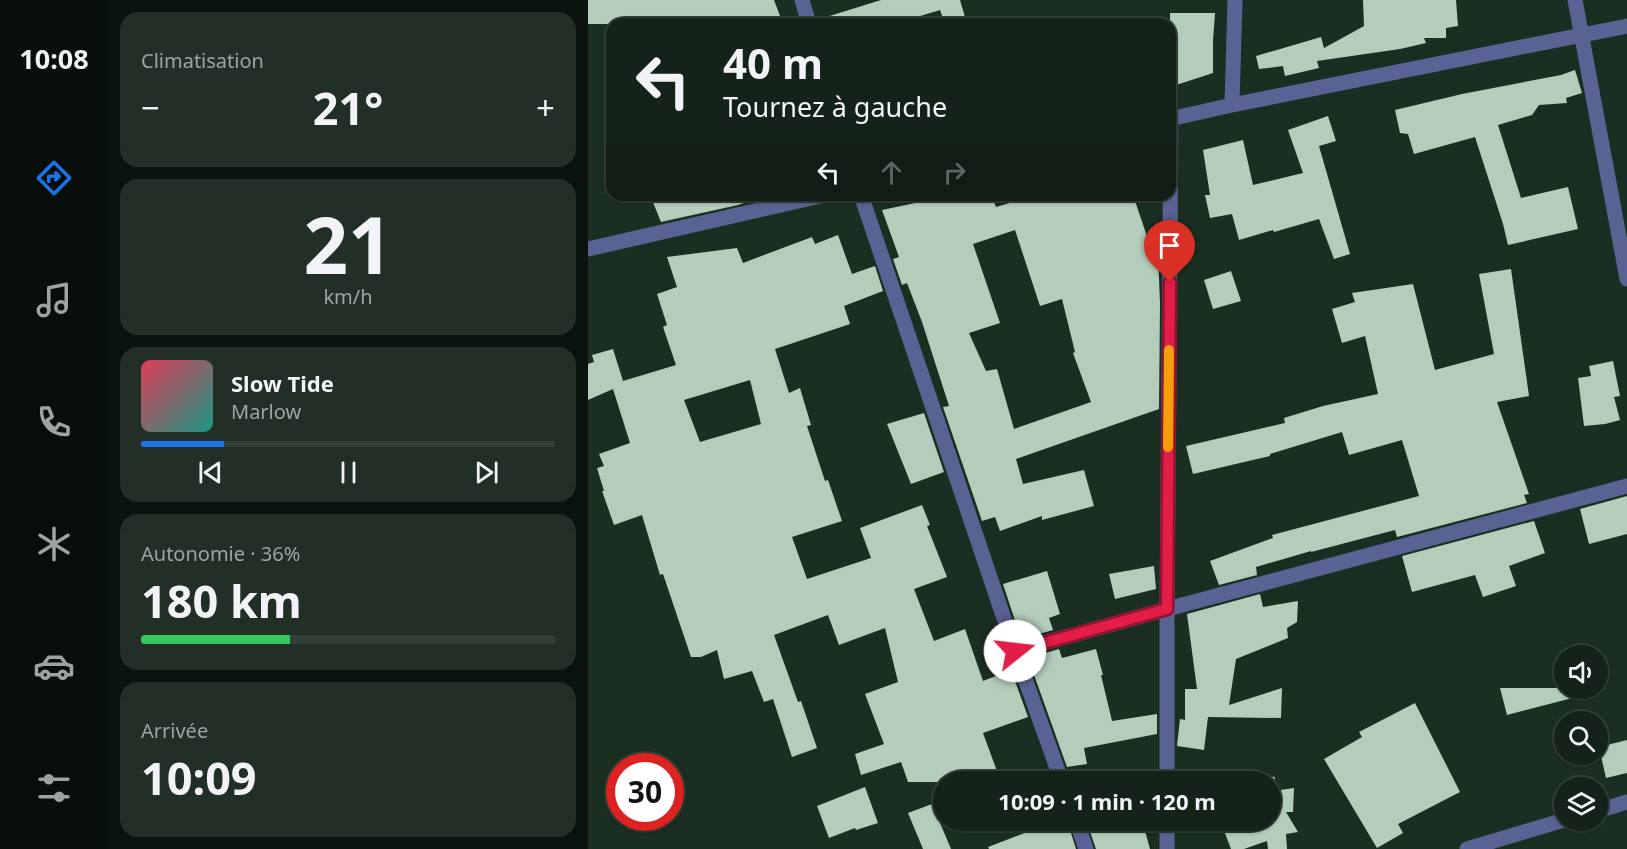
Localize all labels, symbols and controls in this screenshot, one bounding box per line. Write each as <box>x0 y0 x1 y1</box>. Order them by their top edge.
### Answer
text: 40 m <box>723 34 823 91</box>
text: 10:08 <box>19 40 89 77</box>
icon: left <box>624 42 702 120</box>
text: Climatisation <box>141 47 264 74</box>
text: 21° <box>313 77 383 138</box>
text: − <box>141 85 160 130</box>
text: + <box>536 85 555 130</box>
text: Tournez à gauche <box>723 88 947 125</box>
icon: left <box>812 156 845 189</box>
icon: ahead <box>875 156 908 189</box>
icon: right <box>938 156 971 189</box>
icon: directions <box>33 157 75 199</box>
text: 21 <box>303 191 393 297</box>
pin <box>1144 220 1195 282</box>
icon: arrive <box>1153 229 1186 262</box>
icon: music <box>33 279 75 321</box>
text: km/h <box>323 283 373 310</box>
text: Slow Tide <box>231 368 334 398</box>
text: Marlow <box>231 398 301 425</box>
icon: phone <box>33 401 75 443</box>
icon: previous <box>194 456 227 489</box>
icon: pause <box>332 456 365 489</box>
icon: next <box>470 456 503 489</box>
icon: climate <box>33 523 75 565</box>
text: Autonomie · 36% <box>141 540 300 567</box>
text: 180 km <box>141 570 302 631</box>
position arrow <box>983 619 1047 683</box>
icon: car <box>33 645 75 687</box>
map controls <box>1554 645 1608 831</box>
button: sound <box>1554 645 1608 699</box>
button: search <box>1554 711 1608 765</box>
text: Arrivée <box>141 717 208 744</box>
text: 10:09 <box>141 747 257 808</box>
speed limit sign: 30 <box>606 753 684 831</box>
icon: filters <box>33 767 75 809</box>
button: layers <box>1554 777 1608 831</box>
text: 10:09 · 1 min · 120 m <box>998 786 1216 816</box>

